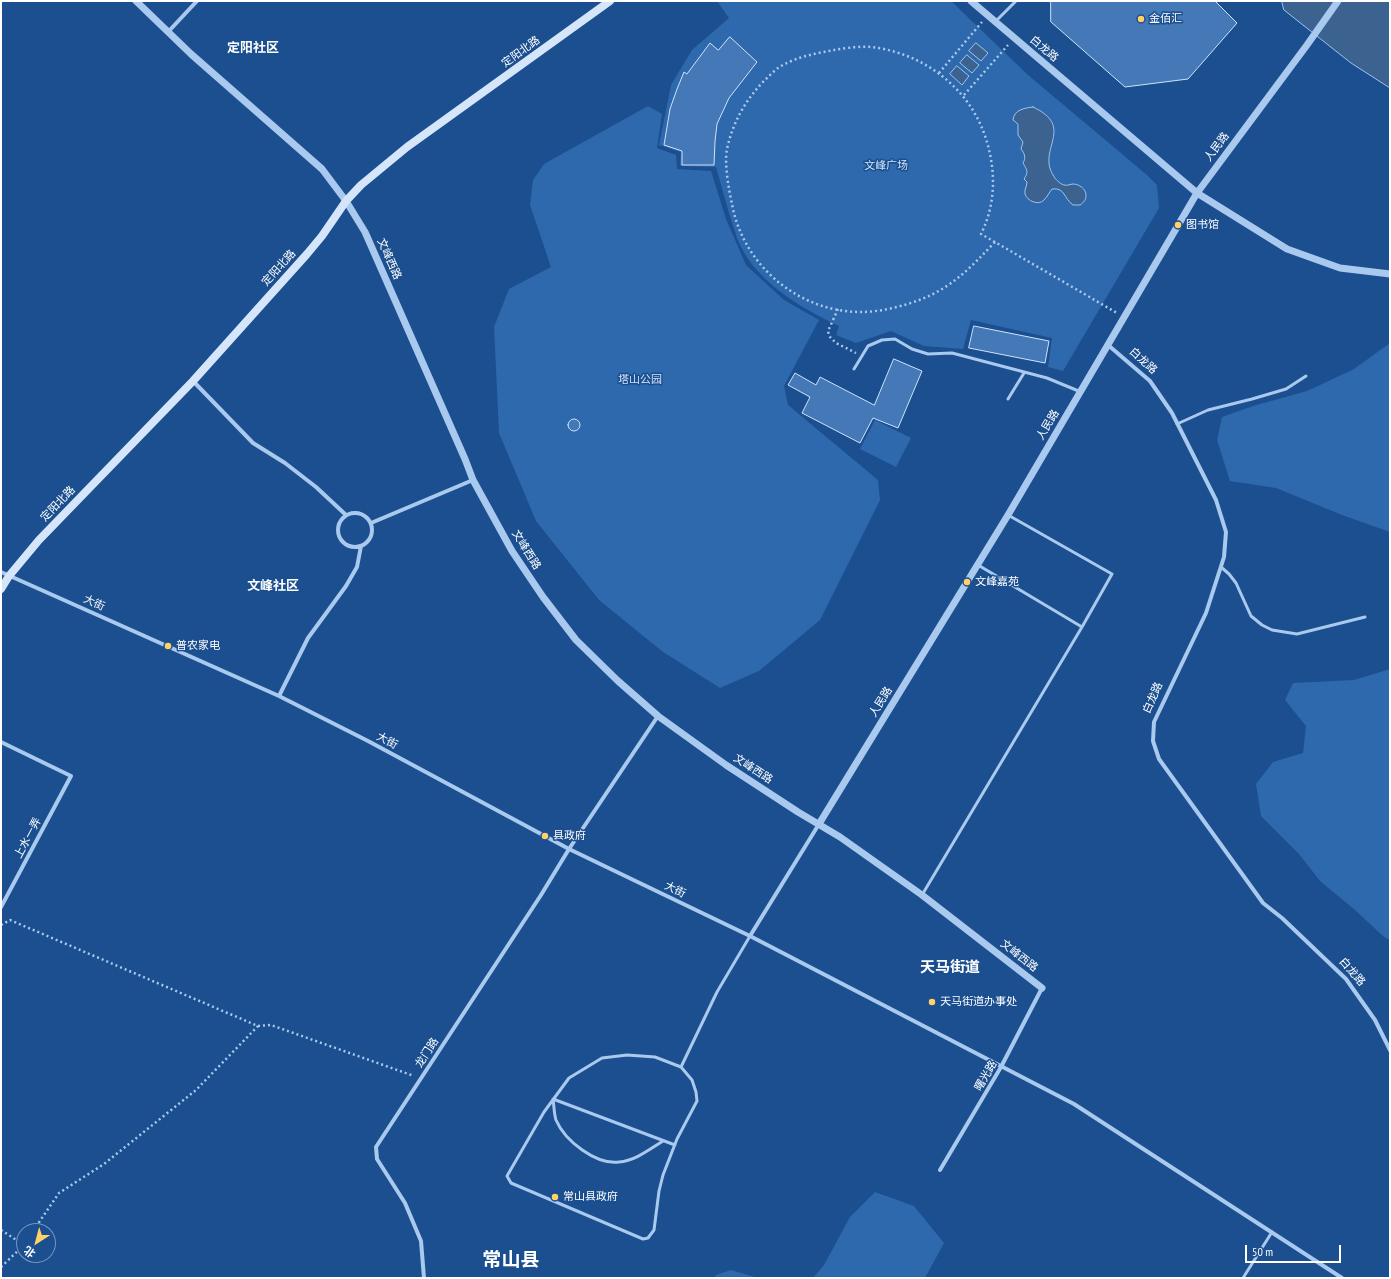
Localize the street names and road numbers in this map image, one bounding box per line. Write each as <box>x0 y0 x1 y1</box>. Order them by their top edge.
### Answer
street label: 白龙路 <box>1027 33 1061 65</box>
street label: 定阳北路 <box>499 34 543 70</box>
street label: 人民路 <box>1202 130 1232 164</box>
street label: 文峰西路 <box>374 236 404 282</box>
street label: 定阳北路 <box>259 247 299 289</box>
street label: 白龙路 <box>1126 345 1160 377</box>
street label: 人民路 <box>1034 407 1062 443</box>
street label: 定阳北路 <box>38 484 78 524</box>
street label: 文峰西路 <box>509 528 543 572</box>
street label: 大街 <box>81 592 107 614</box>
street label: 白龙路 <box>1140 680 1166 716</box>
street label: 人民路 <box>867 685 895 719</box>
street label: 大街 <box>374 730 400 752</box>
street label: 文峰西路 <box>731 751 775 787</box>
street label: 上水一弄 <box>12 815 44 861</box>
street label: 大街 <box>662 879 688 901</box>
street label: 文峰西路 <box>998 937 1040 975</box>
street label: 白龙路 <box>1336 955 1368 989</box>
street label: 龙门路 <box>412 1036 442 1070</box>
street label: 曙光路 <box>972 1058 1000 1094</box>

